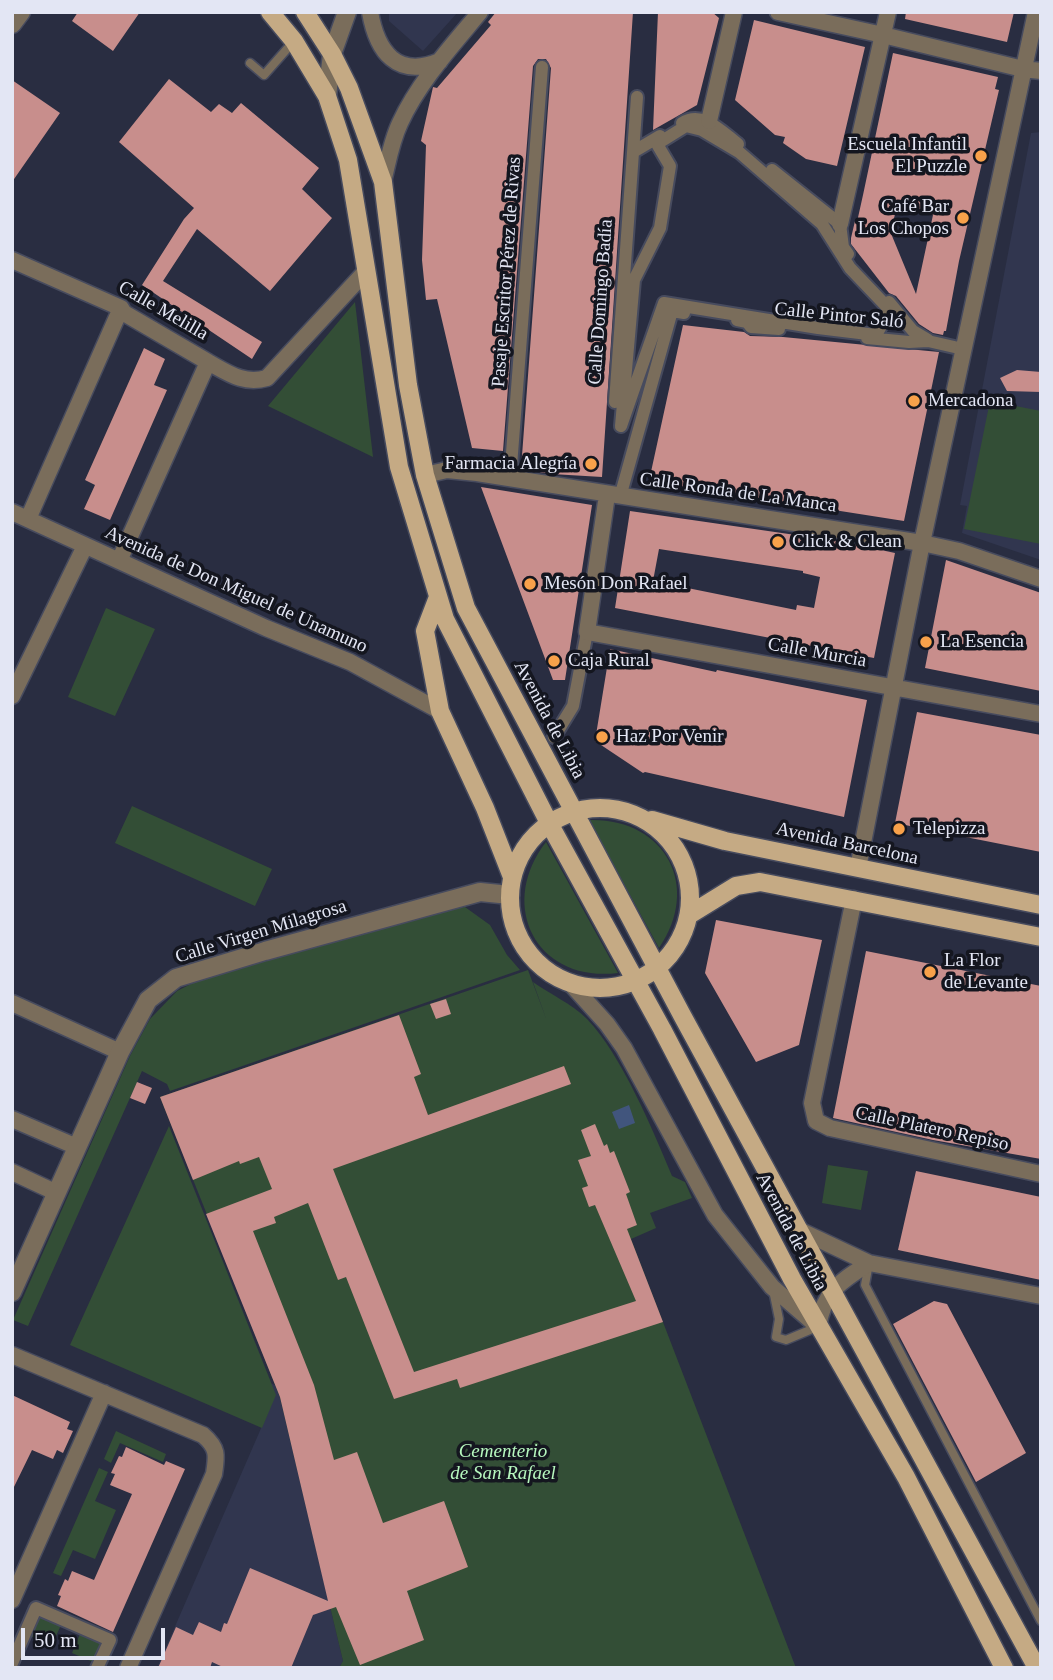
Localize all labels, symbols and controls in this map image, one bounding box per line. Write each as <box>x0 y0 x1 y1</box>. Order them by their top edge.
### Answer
place label: Escuela Infantil El Puzzle <box>847 134 967 178</box>
marker: Escuela Infantil El Puzzle <box>973 148 989 164</box>
street label: Pasaje Escritor Pérez de Rivas <box>488 156 526 388</box>
place label: Café Bar Los Chopos <box>858 196 949 240</box>
marker: Café Bar Los Chopos <box>955 210 971 226</box>
street label: Calle Domingo Badía <box>584 219 618 385</box>
street label: Calle Melilla <box>114 276 212 346</box>
street label: Calle Pintor Saló <box>773 298 905 334</box>
place label: Mercadona <box>928 390 1013 412</box>
marker: Mercadona <box>906 393 922 409</box>
place label: Farmacia Alegría <box>445 453 577 475</box>
marker: Farmacia Alegría <box>583 456 599 472</box>
street label: Calle Ronda de La Manca <box>638 468 838 518</box>
street label: Avenida de Don Miguel de Unamuno <box>101 522 371 658</box>
place label: Click & Clean <box>792 531 902 553</box>
marker: Click & Clean <box>770 534 786 550</box>
place label: Mesón Don Rafael <box>544 573 688 595</box>
marker: Mesón Don Rafael <box>522 576 538 592</box>
place label: La Esencia <box>940 631 1024 653</box>
street label: Calle Murcia <box>766 633 868 673</box>
marker: La Esencia <box>918 634 934 650</box>
place label: Caja Rural <box>568 650 650 672</box>
marker: Caja Rural <box>546 653 562 669</box>
street label: Avenida de Libia <box>508 657 590 783</box>
place label: Haz Por Venir <box>616 726 724 748</box>
marker: Haz Por Venir <box>594 729 610 745</box>
street label: Avenida Barcelona <box>774 818 920 870</box>
place label: Telepizza <box>913 818 986 840</box>
marker: Telepizza <box>891 821 907 837</box>
street label: Calle Virgen Milagrosa <box>173 895 349 969</box>
place label: La Flor de Levante <box>944 950 1028 994</box>
marker: La Flor de Levante <box>922 964 938 980</box>
street label: Calle Platero Repiso <box>853 1102 1011 1156</box>
street label: Avenida de Libia <box>750 1169 832 1295</box>
park label: Cementerio de San Rafael <box>450 1441 556 1485</box>
scale bar <box>24 1614 168 1658</box>
text: 50 m <box>34 1628 77 1652</box>

